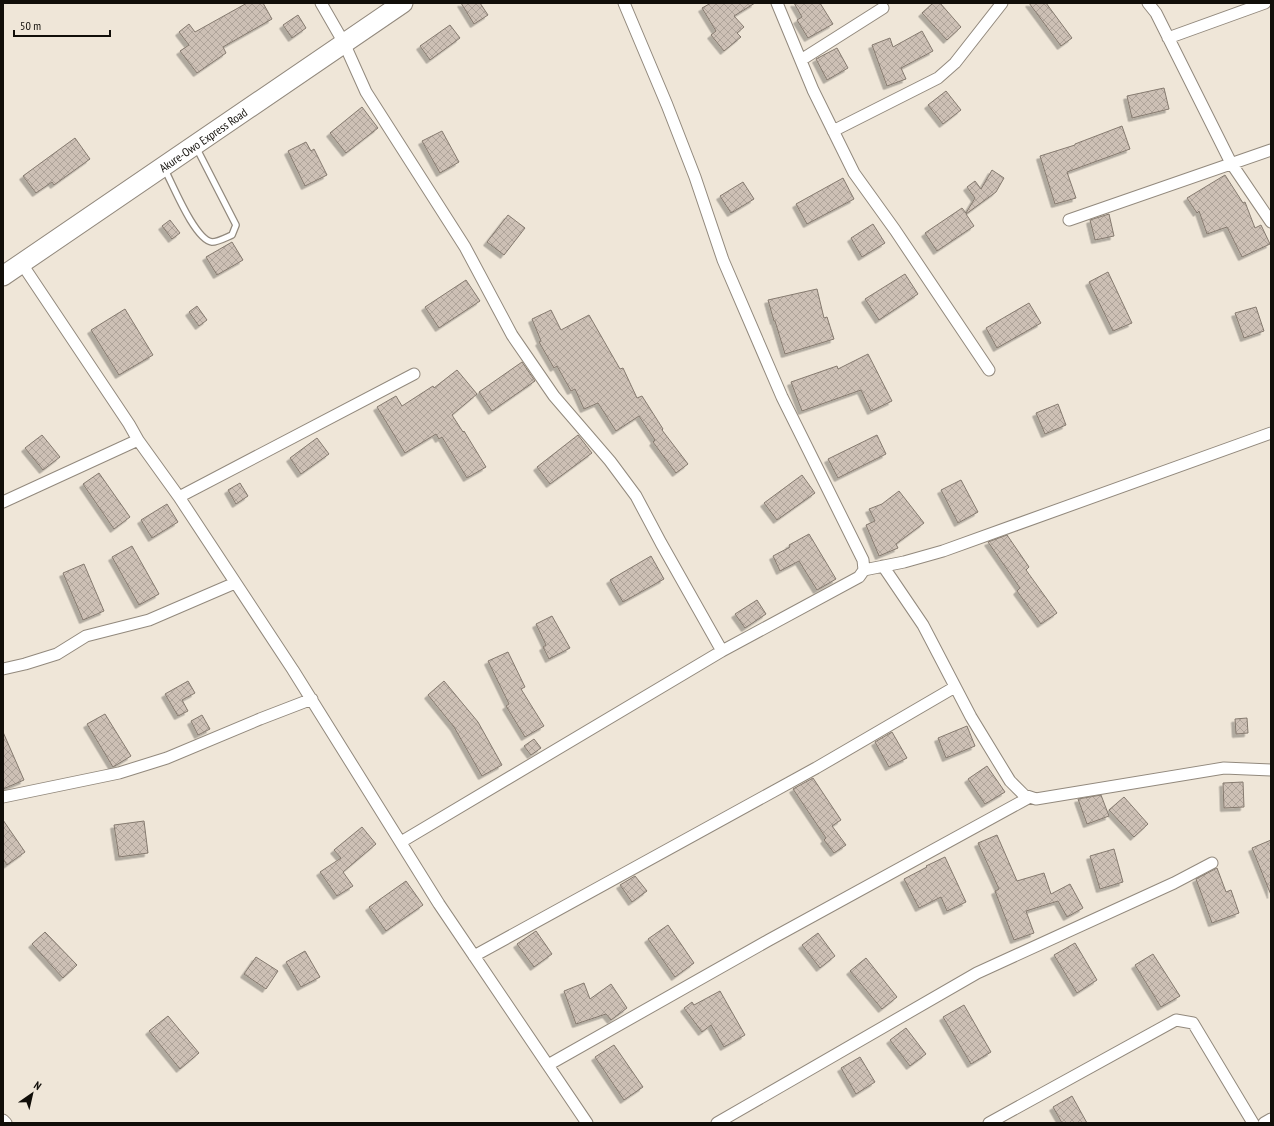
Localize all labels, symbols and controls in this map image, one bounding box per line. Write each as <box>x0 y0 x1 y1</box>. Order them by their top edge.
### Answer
scale bar <box>14 12 110 38</box>
text: 50 m <box>20 18 41 33</box>
street label: Akure-Owo Express Road <box>156 104 250 175</box>
north arrow <box>12 1074 52 1114</box>
text: N <box>31 1078 44 1093</box>

